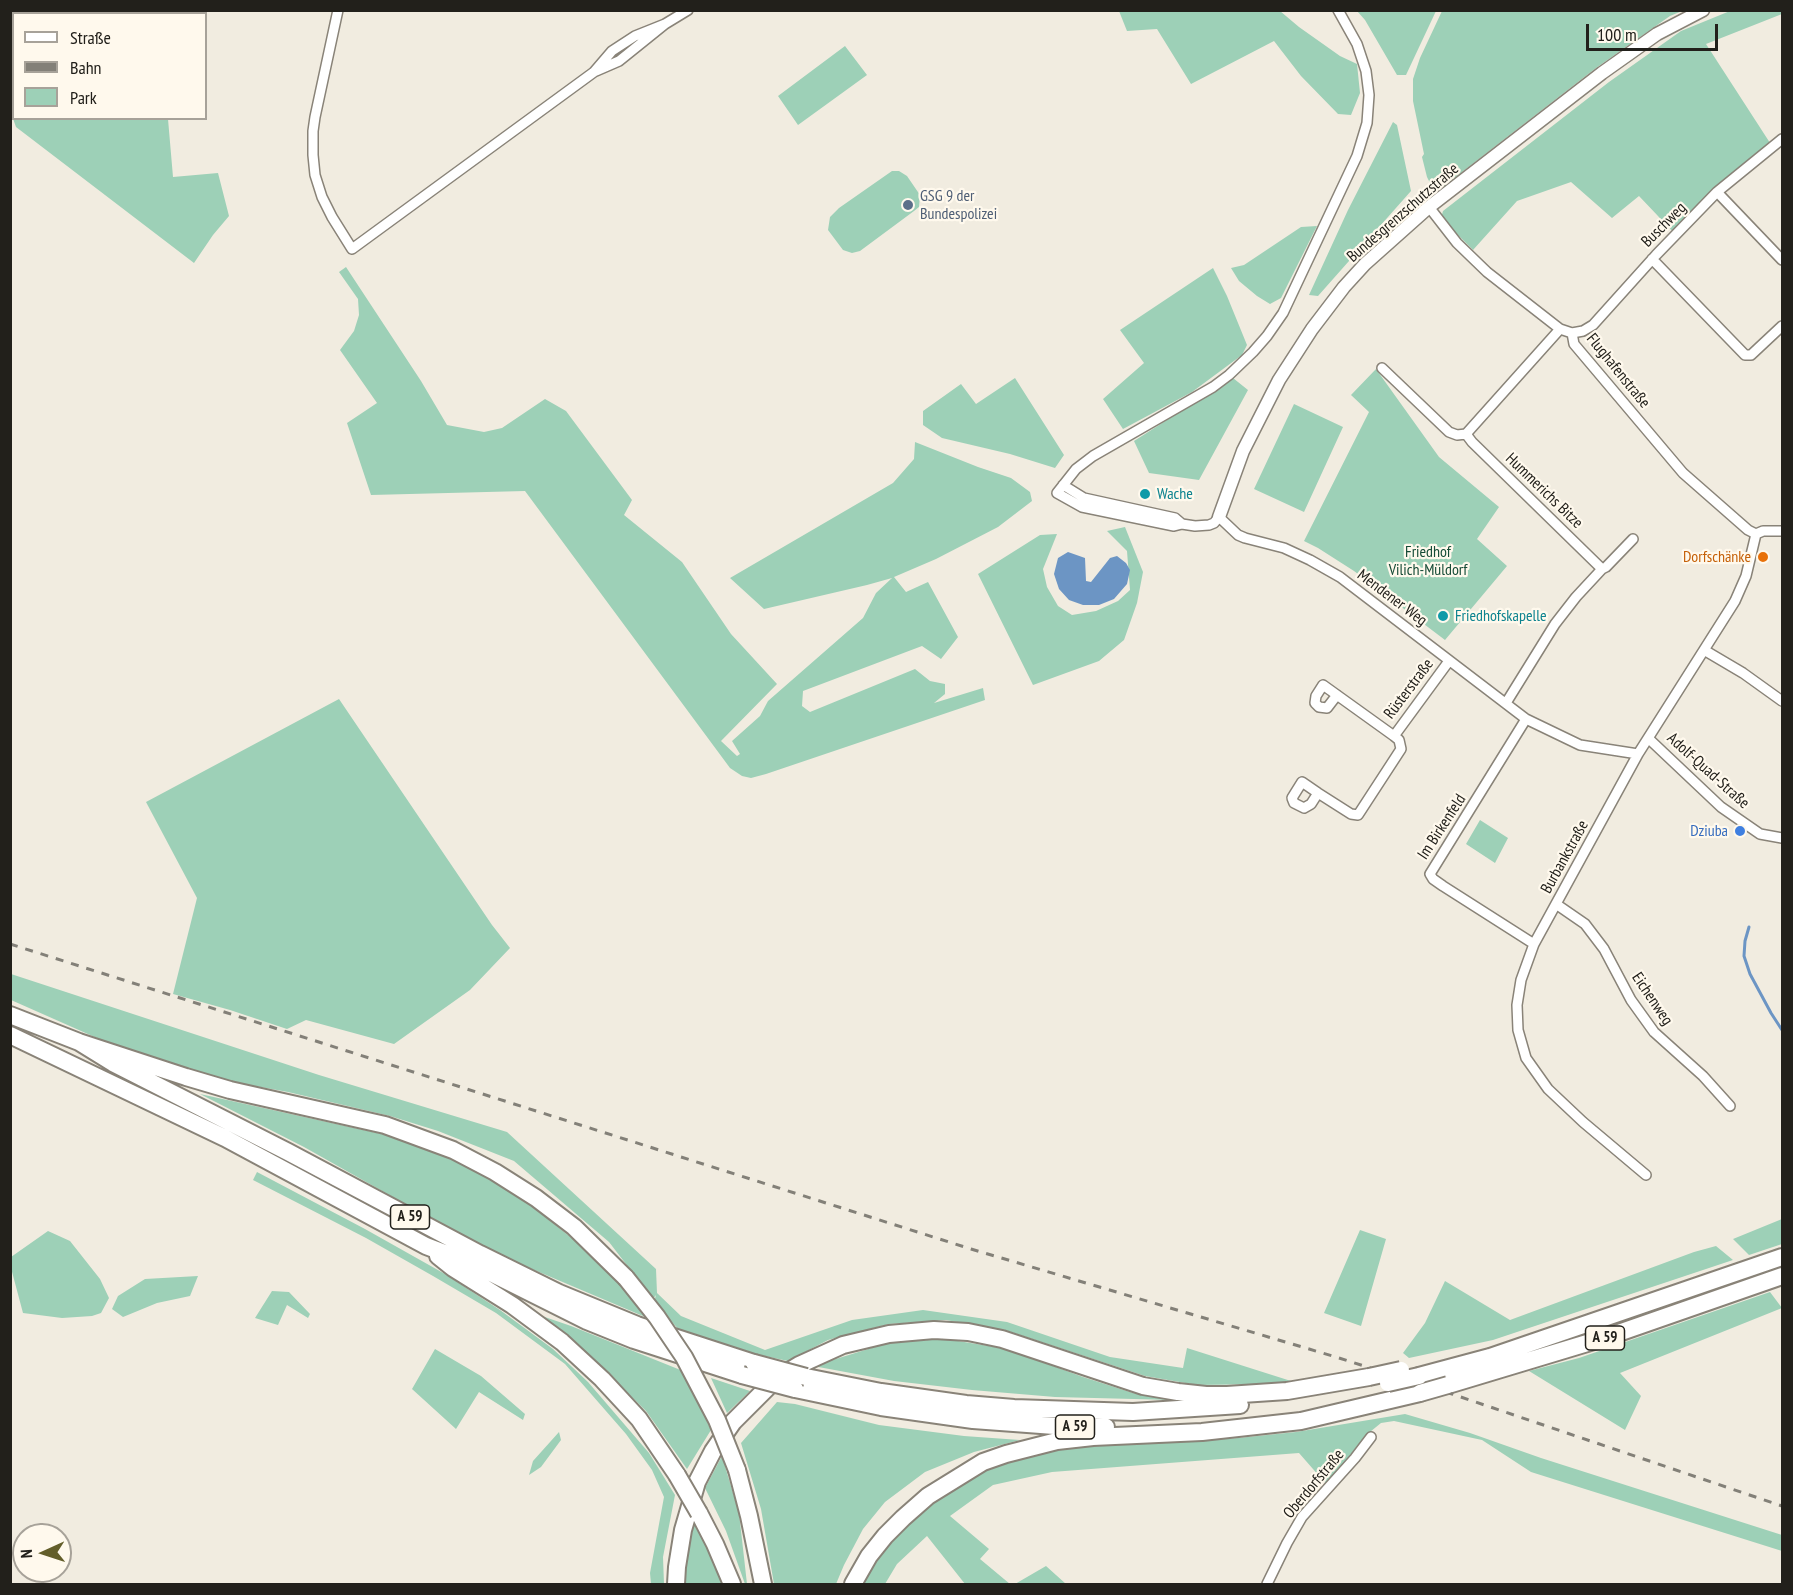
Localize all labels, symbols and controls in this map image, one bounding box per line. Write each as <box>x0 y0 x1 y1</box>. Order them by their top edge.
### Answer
legend <box>12 12 207 120</box>
scale bar <box>1589 12 1721 50</box>
text: 100 m <box>1597 23 1637 46</box>
text: Straße <box>70 26 111 49</box>
text: Bahn <box>70 56 102 79</box>
text: Park <box>70 86 97 109</box>
street label: Bundesgrenzschutzstraße <box>1343 159 1463 267</box>
place label: GSG 9 der Bundespolizei <box>920 186 997 224</box>
marker: GSG 9 der Bundespolizei <box>901 198 915 212</box>
street label: Buschweg <box>1638 199 1690 251</box>
street label: Flughafenstraße <box>1582 330 1654 412</box>
street label: Hummerichs Bitze <box>1501 449 1587 533</box>
place label: Wache <box>1157 484 1193 504</box>
marker: Wache <box>1138 487 1152 501</box>
park label: Friedhof Vilich-Müldorf <box>1389 542 1467 580</box>
place label: Dorfschänke <box>1683 547 1751 567</box>
marker: Dorfschänke <box>1756 550 1770 564</box>
street label: Mendener Weg <box>1353 566 1431 630</box>
place label: Friedhofskapelle <box>1455 606 1547 626</box>
marker: Friedhofskapelle <box>1436 609 1450 623</box>
street label: Rüsterstraße <box>1380 655 1438 723</box>
street label: Adolf-Quad-Straße <box>1663 729 1753 813</box>
street label: Im Birkenfeld <box>1414 791 1470 863</box>
street label: Burbankstraße <box>1537 817 1593 897</box>
place label: Dziuba <box>1690 821 1728 841</box>
marker: Dziuba <box>1733 824 1747 838</box>
street label: Eichenweg <box>1627 969 1677 1029</box>
road number: A 59 <box>390 1205 430 1229</box>
road number: A 59 <box>1586 1326 1624 1350</box>
road number: A 59 <box>1056 1415 1094 1439</box>
street label: Oberdorfstraße <box>1280 1446 1348 1522</box>
north arrow <box>12 1523 72 1583</box>
text: N <box>16 1549 36 1559</box>

